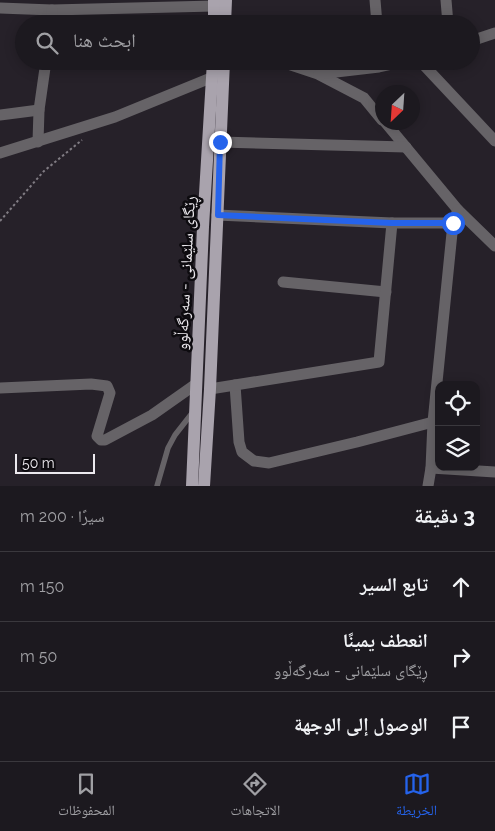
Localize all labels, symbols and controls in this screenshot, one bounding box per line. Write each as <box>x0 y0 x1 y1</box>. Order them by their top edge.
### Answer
search box <box>15 15 480 70</box>
icon: search <box>33 29 61 57</box>
text: ابحث هنا <box>73 29 136 51</box>
north arrow <box>375 85 420 130</box>
route end <box>209 131 232 154</box>
street label: ڕێگای سلێمانی - سەرگەڵوو <box>171 195 202 351</box>
route start <box>442 212 465 235</box>
map controls <box>435 381 480 471</box>
button: locate <box>435 381 480 426</box>
button: layers <box>435 426 480 471</box>
scale bar <box>15 451 95 474</box>
text: 50 m <box>22 455 55 471</box>
text: 3 دقيقة <box>414 503 475 528</box>
text: سيرًا · 200 m <box>20 507 104 526</box>
text: تابع السير <box>360 573 428 595</box>
icon: ahead <box>447 573 475 601</box>
text: 150 m <box>20 577 64 596</box>
text: انعطف يمينًا <box>343 629 428 651</box>
icon: right <box>447 643 475 671</box>
text: 50 m <box>20 647 57 666</box>
text: ڕێگای سلێمانی - سەرگەڵوو <box>274 661 428 680</box>
text: الوصول إلى الوجهة <box>294 713 428 735</box>
icon: arrive <box>447 713 475 741</box>
tab: المحفوظات <box>58 770 115 824</box>
tab: الاتجاهات <box>231 770 280 824</box>
tab: الخريطة <box>396 770 437 824</box>

